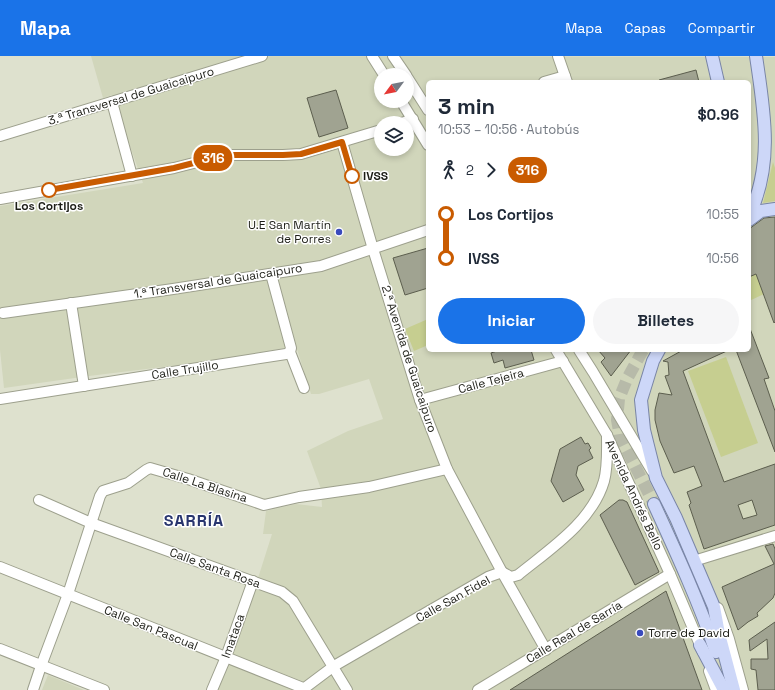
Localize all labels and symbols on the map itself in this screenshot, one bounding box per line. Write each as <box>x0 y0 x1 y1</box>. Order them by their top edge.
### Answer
street label: 3.ª Transversal de Guaicaipuro <box>46 63 216 129</box>
north arrow <box>374 68 414 108</box>
line badge: 316 <box>190 145 236 171</box>
marker: IVSS <box>344 168 360 184</box>
place label: IVSS <box>363 168 388 184</box>
marker: Los Cortijos <box>41 182 57 198</box>
place label: Los Cortijos <box>15 198 83 214</box>
place label: U.E San Martín de Porres <box>248 217 331 247</box>
marker: U.E San Martín de Porres <box>334 227 344 237</box>
street label: 1.ª Transversal de Guaicaipuro <box>133 260 303 302</box>
street label: 2.ª Avenida de Guaicaipuro <box>378 283 440 435</box>
street label: Calle Trujillo <box>150 357 220 383</box>
street label: Calle Tejeira <box>456 365 526 397</box>
street label: Avenida Andrés Bello <box>601 437 667 553</box>
street label: Calle La Blasina <box>160 464 250 506</box>
district label: SARRÍA <box>164 510 224 531</box>
street label: Calle Santa Rosa <box>167 544 263 592</box>
street label: Calle San Fidel <box>413 572 493 626</box>
street label: Calle Real de Sarría <box>523 597 625 667</box>
street label: Calle San Pascual <box>102 602 200 654</box>
street label: Imataca <box>218 612 248 660</box>
place label: Torre de David <box>648 625 730 641</box>
marker: Torre de David <box>635 628 645 638</box>

